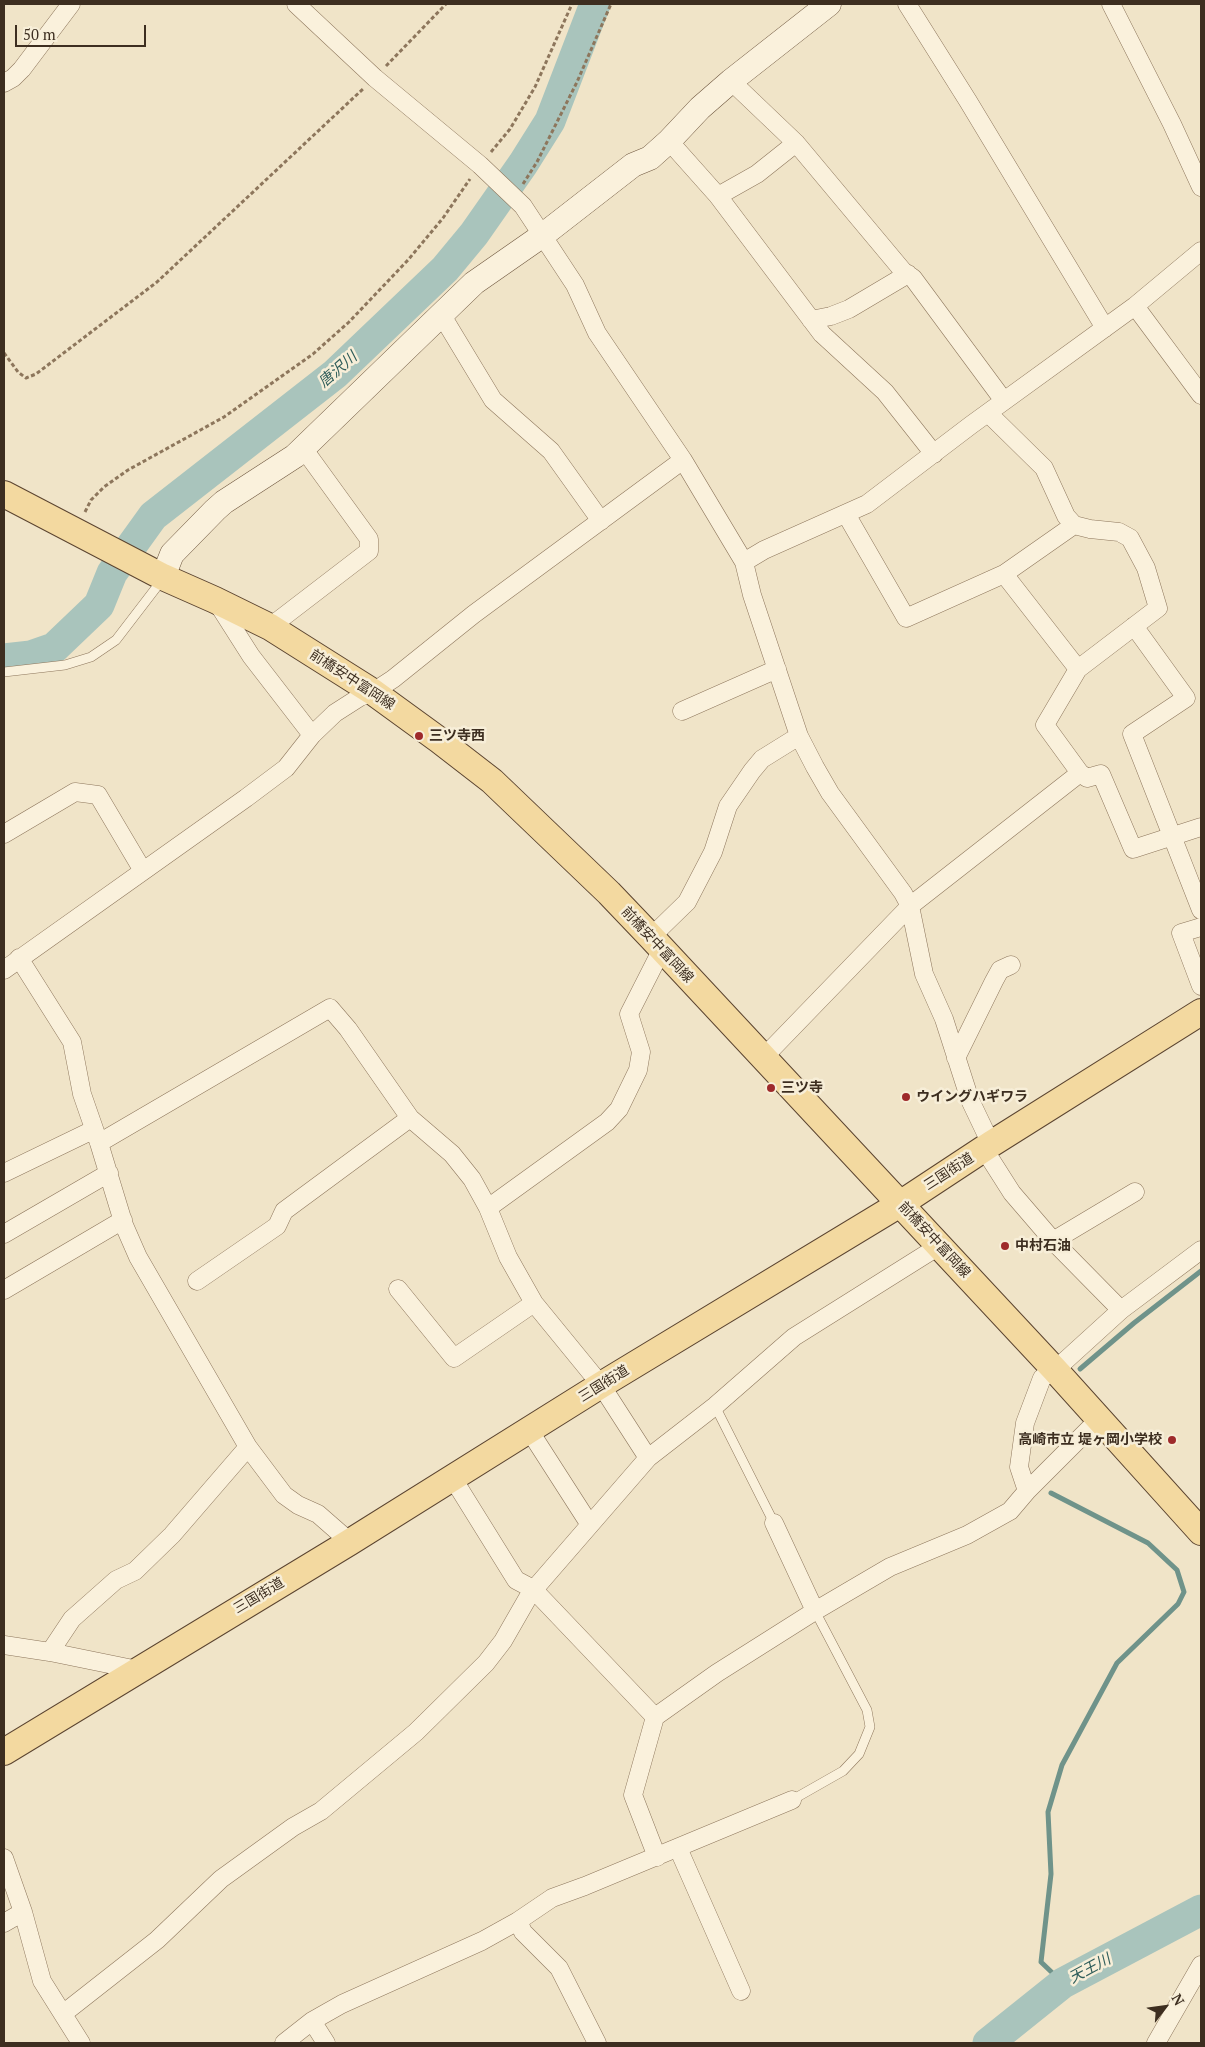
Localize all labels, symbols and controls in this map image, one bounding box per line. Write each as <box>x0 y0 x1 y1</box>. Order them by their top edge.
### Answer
scale bar <box>18 15 149 47</box>
text: 50 m <box>23 24 56 44</box>
water label: 唐沢川 <box>315 348 361 392</box>
street label: 前橋安中富岡線 <box>306 646 398 714</box>
place label: 三ツ寺西 <box>429 728 485 744</box>
marker: 三ツ寺西 <box>413 730 425 742</box>
street label: 前橋安中富岡線 <box>617 903 697 987</box>
place label: 三ツ寺 <box>781 1080 823 1096</box>
marker: 三ツ寺 <box>765 1082 777 1094</box>
place label: ウイングハギワラ <box>916 1089 1028 1105</box>
marker: ウイングハギワラ <box>900 1091 912 1103</box>
street label: 三国街道 <box>921 1150 977 1194</box>
street label: 前橋安中富岡線 <box>894 1198 974 1282</box>
place label: 中村石油 <box>1015 1238 1071 1254</box>
marker: 中村石油 <box>999 1240 1011 1252</box>
street label: 三国街道 <box>576 1362 632 1406</box>
place label: 高崎市立 堤ヶ岡小学校 <box>1018 1432 1162 1448</box>
marker: 高崎市立 堤ヶ岡小学校 <box>1166 1434 1178 1446</box>
street label: 三国街道 <box>231 1574 287 1618</box>
water label: 天王川 <box>1066 1950 1114 1988</box>
north arrow <box>1140 1982 1190 2032</box>
text: N <box>1168 1990 1189 2009</box>

